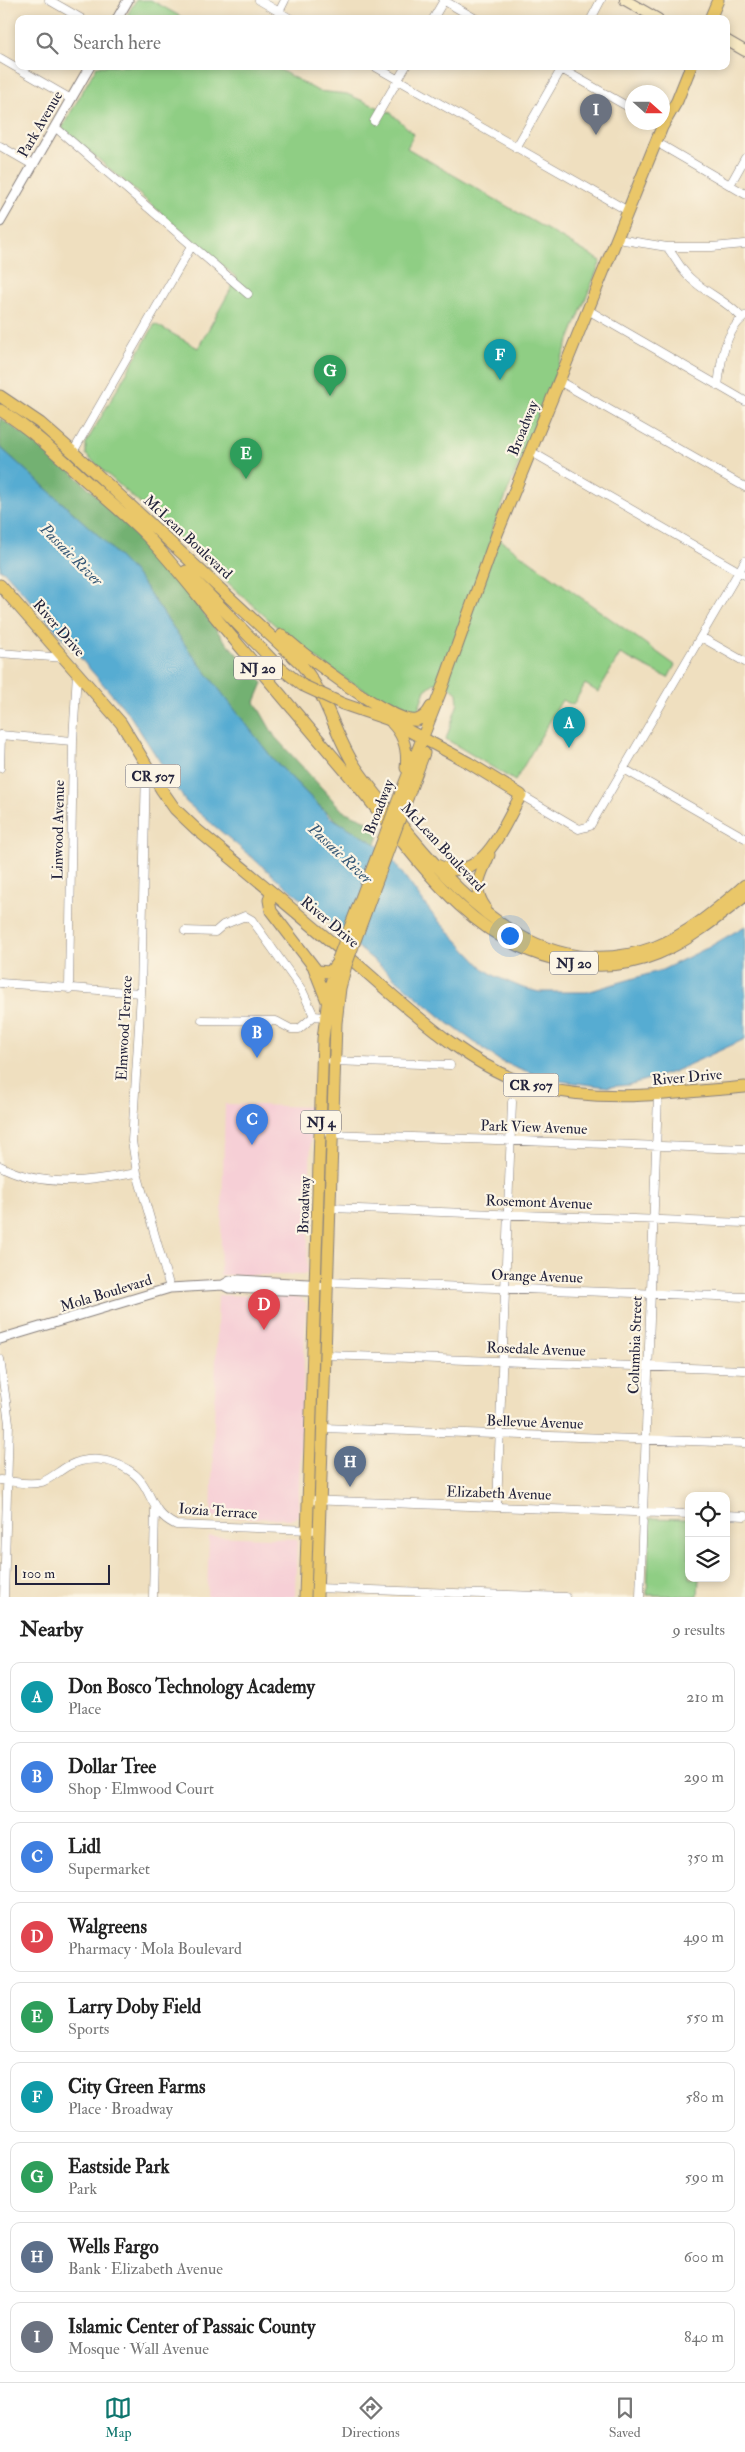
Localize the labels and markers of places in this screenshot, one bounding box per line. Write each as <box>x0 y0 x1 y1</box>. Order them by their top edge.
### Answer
pin: I <box>580 94 612 135</box>
pin: F <box>484 339 516 380</box>
pin: G <box>314 355 346 396</box>
pin: E <box>230 438 262 479</box>
pin: A <box>553 707 585 748</box>
pin: B <box>241 1017 273 1058</box>
pin: C <box>236 1104 268 1145</box>
pin: D <box>248 1289 280 1330</box>
pin: H <box>334 1446 366 1487</box>

